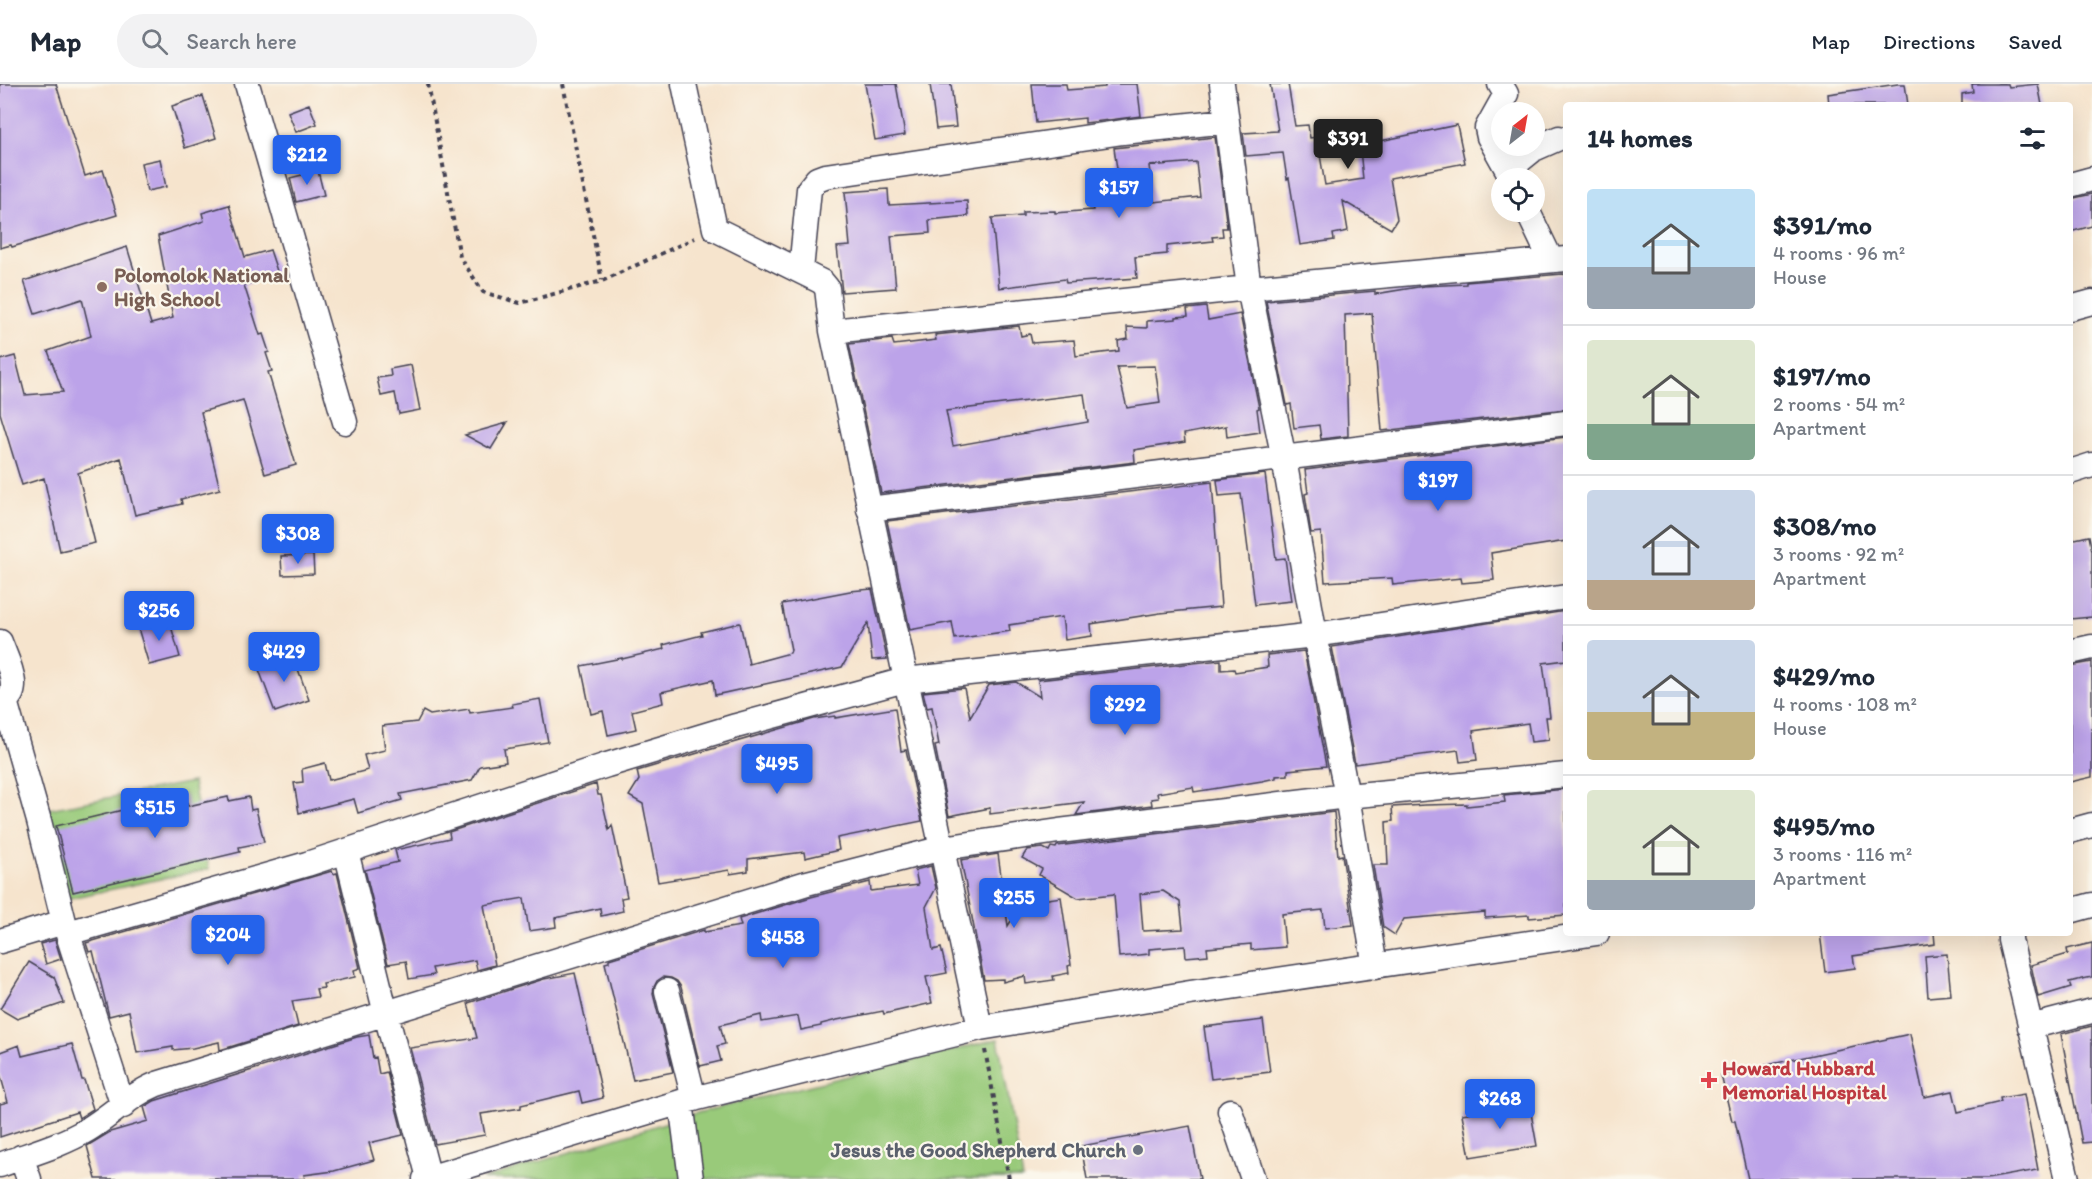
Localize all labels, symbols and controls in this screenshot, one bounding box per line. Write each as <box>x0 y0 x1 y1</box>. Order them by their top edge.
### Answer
search box <box>117 14 537 68</box>
text: Map <box>30 24 81 58</box>
icon: search <box>138 25 171 58</box>
text: Search here <box>186 28 297 55</box>
text: Map <box>1812 29 1850 54</box>
text: Directions <box>1883 29 1975 54</box>
text: Saved <box>2008 29 2062 54</box>
north arrow <box>1491 102 1545 156</box>
map controls <box>1491 102 1545 222</box>
pin: $391 <box>1312 119 1384 170</box>
text: 14 homes <box>1587 122 1693 154</box>
icon: filters <box>2016 122 2049 155</box>
text: $391 <box>1328 126 1368 150</box>
pin: $212 <box>271 135 343 186</box>
text: $212 <box>287 142 327 166</box>
pin: $157 <box>1083 168 1155 219</box>
button: locate <box>1491 168 1545 222</box>
text: $157 <box>1099 175 1139 199</box>
text: $391/mo <box>1773 209 1872 241</box>
icon: home <box>1635 213 1707 285</box>
text: 4 rooms · 96 m² <box>1773 241 1905 265</box>
place label: Polomolok National High School <box>114 262 290 312</box>
text: House <box>1773 265 1827 289</box>
marker: Polomolok National High School <box>95 280 109 294</box>
text: $197/mo <box>1773 360 1871 392</box>
icon: home <box>1635 364 1707 436</box>
text: 2 rooms · 54 m² <box>1773 392 1905 416</box>
text: Apartment <box>1773 416 1866 440</box>
pin: $197 <box>1402 461 1474 512</box>
text: $197 <box>1418 468 1458 492</box>
text: $308/mo <box>1773 510 1877 542</box>
pin: $308 <box>262 514 334 565</box>
icon: home <box>1635 514 1707 586</box>
text: $308 <box>276 521 320 545</box>
text: 3 rooms · 92 m² <box>1773 542 1904 566</box>
text: Apartment <box>1773 566 1866 590</box>
pin: $256 <box>123 591 195 642</box>
text: $256 <box>138 598 180 622</box>
pin: $429 <box>248 632 320 683</box>
text: $429 <box>262 639 306 663</box>
text: $429/mo <box>1773 660 1875 692</box>
icon: home <box>1635 664 1707 736</box>
pin: $292 <box>1089 685 1161 736</box>
text: $292 <box>1104 692 1146 716</box>
text: 4 rooms · 108 m² <box>1773 692 1917 716</box>
text: House <box>1773 716 1827 740</box>
pin: $495 <box>741 744 813 795</box>
text: $495 <box>755 751 799 775</box>
pin: $515 <box>119 788 191 839</box>
text: $515 <box>135 795 175 819</box>
text: $495/mo <box>1773 810 1875 842</box>
icon: home <box>1635 814 1707 886</box>
text: 3 rooms · 116 m² <box>1773 842 1912 866</box>
text: Apartment <box>1773 866 1866 890</box>
pin: $255 <box>978 878 1050 929</box>
text: $255 <box>993 885 1035 909</box>
pin: $204 <box>192 915 264 966</box>
pin: $458 <box>747 918 819 969</box>
text: $204 <box>206 922 251 946</box>
text: $458 <box>761 925 805 949</box>
place label: Howard Hubbard Memorial Hospital <box>1722 1055 1888 1105</box>
marker: Howard Hubbard Memorial Hospital <box>1700 1071 1718 1089</box>
pin: $268 <box>1464 1079 1536 1130</box>
text: $268 <box>1479 1086 1521 1110</box>
place label: Jesus the Good Shepherd Church <box>830 1137 1126 1163</box>
marker: Jesus the Good Shepherd Church <box>1131 1143 1145 1157</box>

